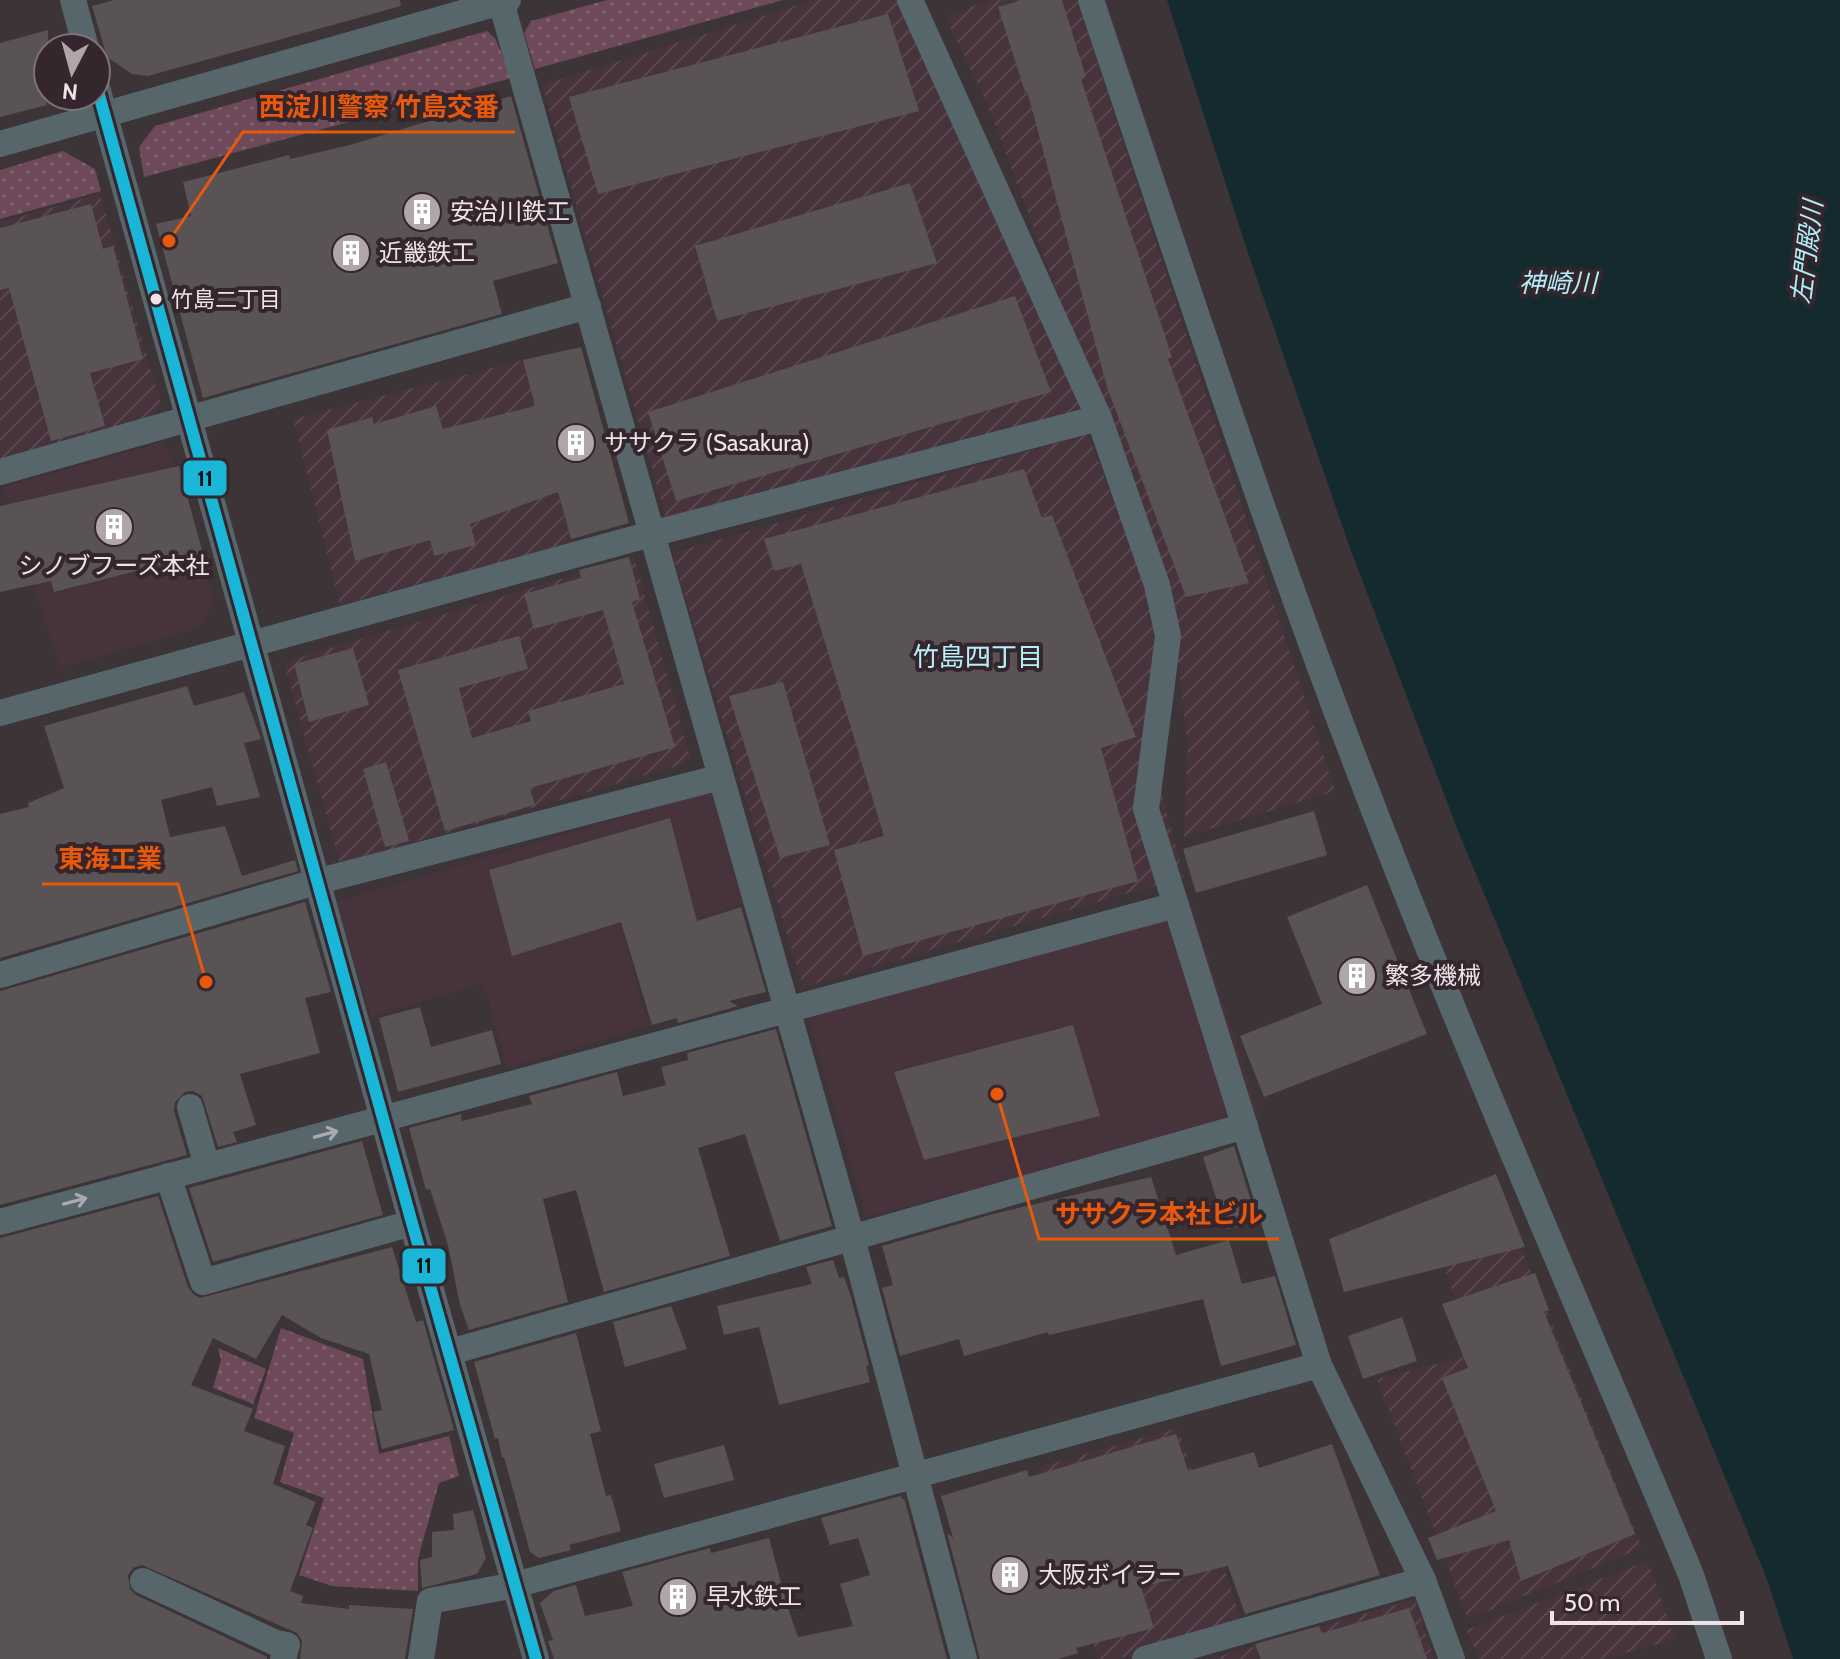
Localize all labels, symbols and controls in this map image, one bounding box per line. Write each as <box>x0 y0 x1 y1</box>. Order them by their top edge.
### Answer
north arrow <box>32 32 112 112</box>
text: N <box>61 77 79 106</box>
callout: 西淀川警察 竹島交番 <box>243 82 515 132</box>
text: 西淀川警察 竹島交番 <box>259 91 499 123</box>
building icon: 安治川鉄工 <box>401 191 443 233</box>
water label: 左門殿川 <box>1785 195 1830 306</box>
place label: 安治川鉄工 <box>450 197 570 226</box>
building icon: 近畿鉄工 <box>330 232 372 274</box>
place label: 近畿鉄工 <box>379 238 475 267</box>
water label: 神崎川 <box>1519 267 1600 299</box>
place label: 竹島二丁目 <box>171 286 281 313</box>
marker: 竹島二丁目 <box>148 291 164 307</box>
building icon: ササクラ (Sasakura) <box>555 422 597 464</box>
place label: ササクラ (Sasakura) <box>604 428 810 457</box>
line badge: 11 <box>182 459 228 497</box>
text: 11 <box>197 465 213 492</box>
building icon: シノブフーズ本社 <box>93 506 135 548</box>
place label: シノブフーズ本社 <box>19 551 209 580</box>
district label: 竹島四丁目 <box>913 641 1043 673</box>
callout: 東海工業 <box>42 834 178 884</box>
text: 東海工業 <box>58 843 162 875</box>
building icon: 繁多機械 <box>1336 955 1378 997</box>
place label: 繁多機械 <box>1385 961 1481 990</box>
one-way arrow <box>313 1126 339 1141</box>
callout: ササクラ本社ビル <box>1039 1189 1279 1239</box>
one-way arrow <box>62 1193 88 1208</box>
text: ササクラ本社ビル <box>1055 1198 1263 1230</box>
line badge: 11 <box>401 1247 447 1285</box>
text: 11 <box>416 1252 432 1279</box>
building icon: 大阪ボイラー <box>989 1554 1031 1596</box>
place label: 大阪ボイラー <box>1038 1560 1182 1589</box>
scale bar <box>1552 1575 1742 1625</box>
building icon: 早水鉄工 <box>657 1576 699 1618</box>
place label: 早水鉄工 <box>706 1582 802 1611</box>
text: 50 m <box>1564 1588 1620 1617</box>

